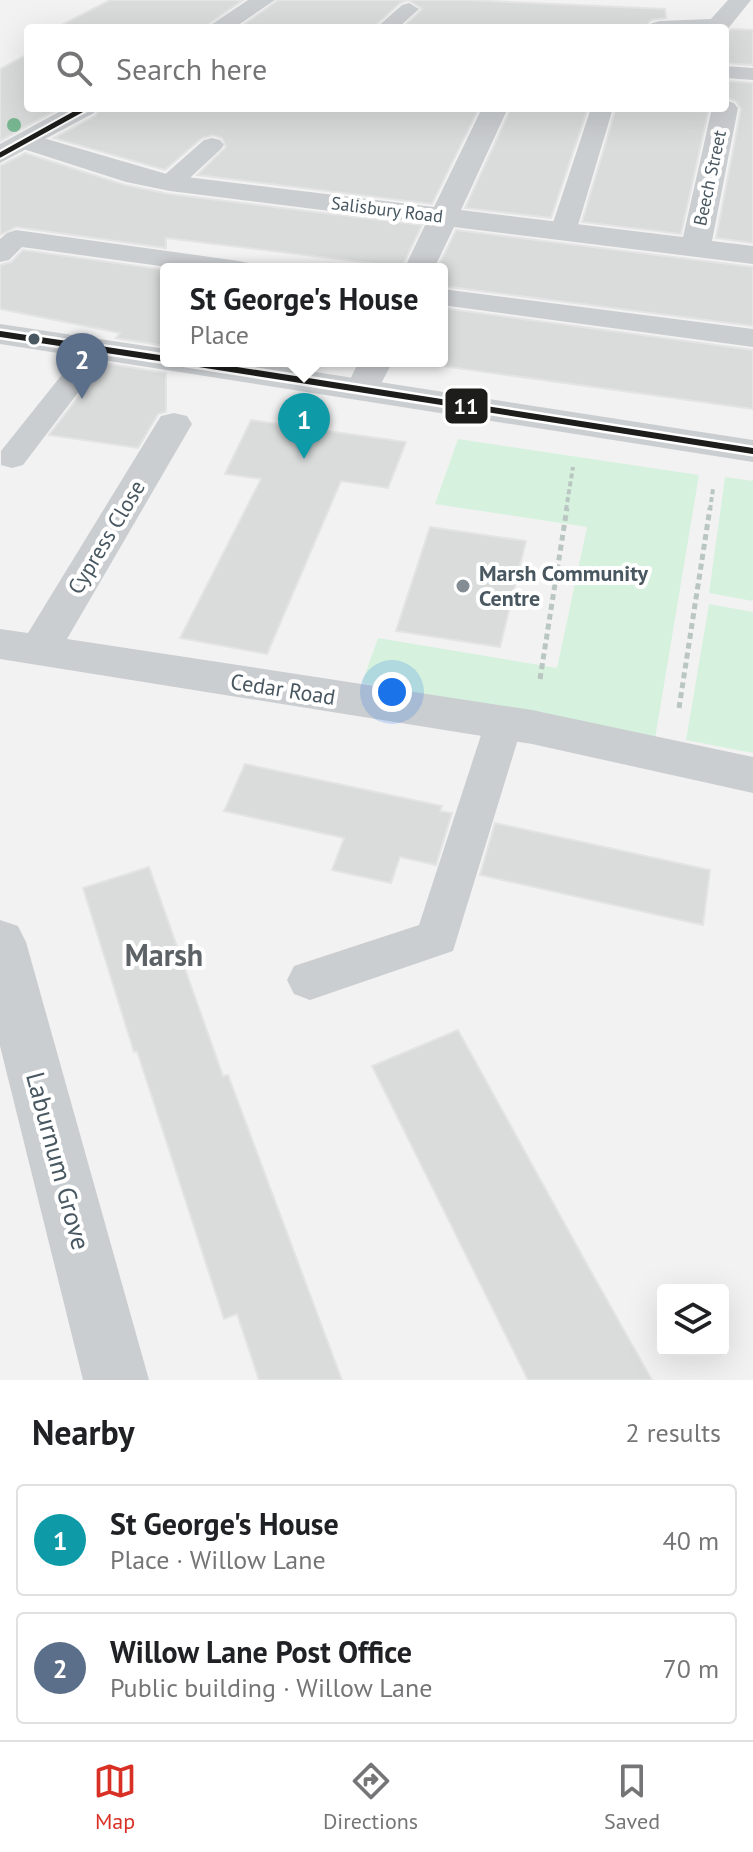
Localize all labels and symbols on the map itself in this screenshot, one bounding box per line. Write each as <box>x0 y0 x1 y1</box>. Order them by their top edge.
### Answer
street label: Beech Street <box>688 128 731 228</box>
street label: Salisbury Road <box>330 191 444 228</box>
unlabelled marker <box>26 331 42 347</box>
pin: 2 <box>56 333 108 399</box>
line badge: 11 <box>444 387 489 425</box>
text: 11 <box>454 392 478 420</box>
pin: 1 <box>278 393 330 459</box>
street label: Cypress Close <box>61 475 151 599</box>
place label: Marsh Community Centre <box>479 559 648 612</box>
marker: Marsh Community Centre <box>454 577 472 595</box>
street label: Cedar Road <box>229 667 337 711</box>
your location <box>372 672 412 712</box>
district label: Marsh <box>125 935 203 974</box>
street label: Laburnum Grove <box>19 1068 98 1253</box>

